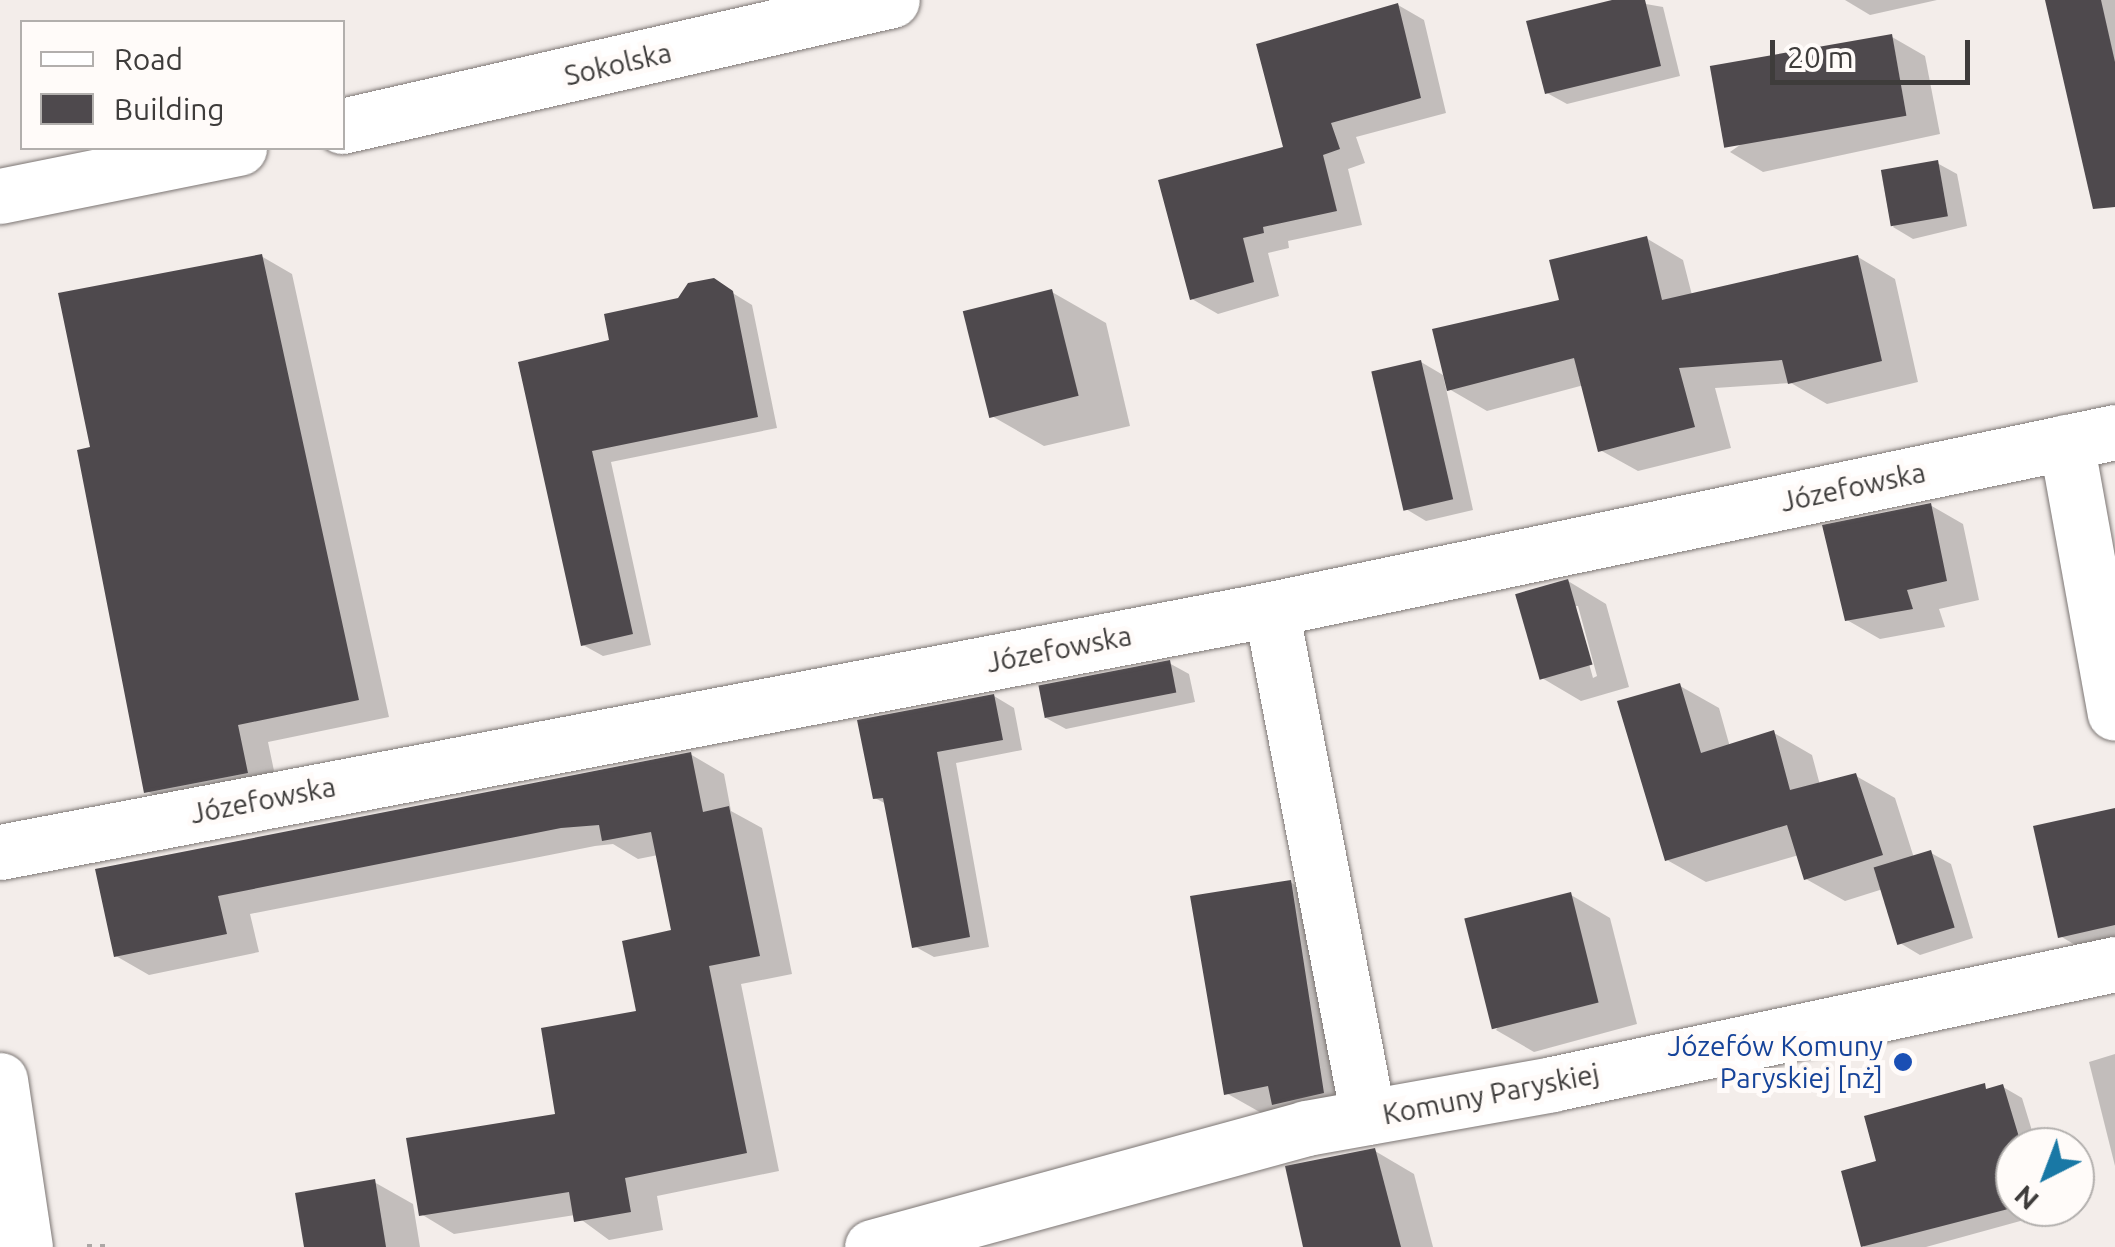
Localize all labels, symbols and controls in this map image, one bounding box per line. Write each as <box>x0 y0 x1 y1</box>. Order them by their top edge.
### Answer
legend <box>20 20 345 150</box>
scale bar <box>1775 20 1975 82</box>
street label: Sokolska <box>561 35 675 93</box>
text: 20 m <box>1787 40 1854 74</box>
text: Road <box>114 42 183 76</box>
text: Building <box>114 92 225 126</box>
street label: Józefowska <box>1777 455 1929 519</box>
street label: Józefowska <box>983 618 1135 680</box>
street label: Józefowska <box>187 769 339 831</box>
place label: Józefów Komuny Paryskiej [nż] <box>1667 1029 1883 1095</box>
marker: Józefów Komuny Paryskiej [nż] <box>1892 1051 1914 1073</box>
street label: Komuny Paryskiej <box>1380 1057 1602 1131</box>
north arrow <box>1995 1127 2095 1227</box>
text: N <box>2008 1180 2044 1217</box>

